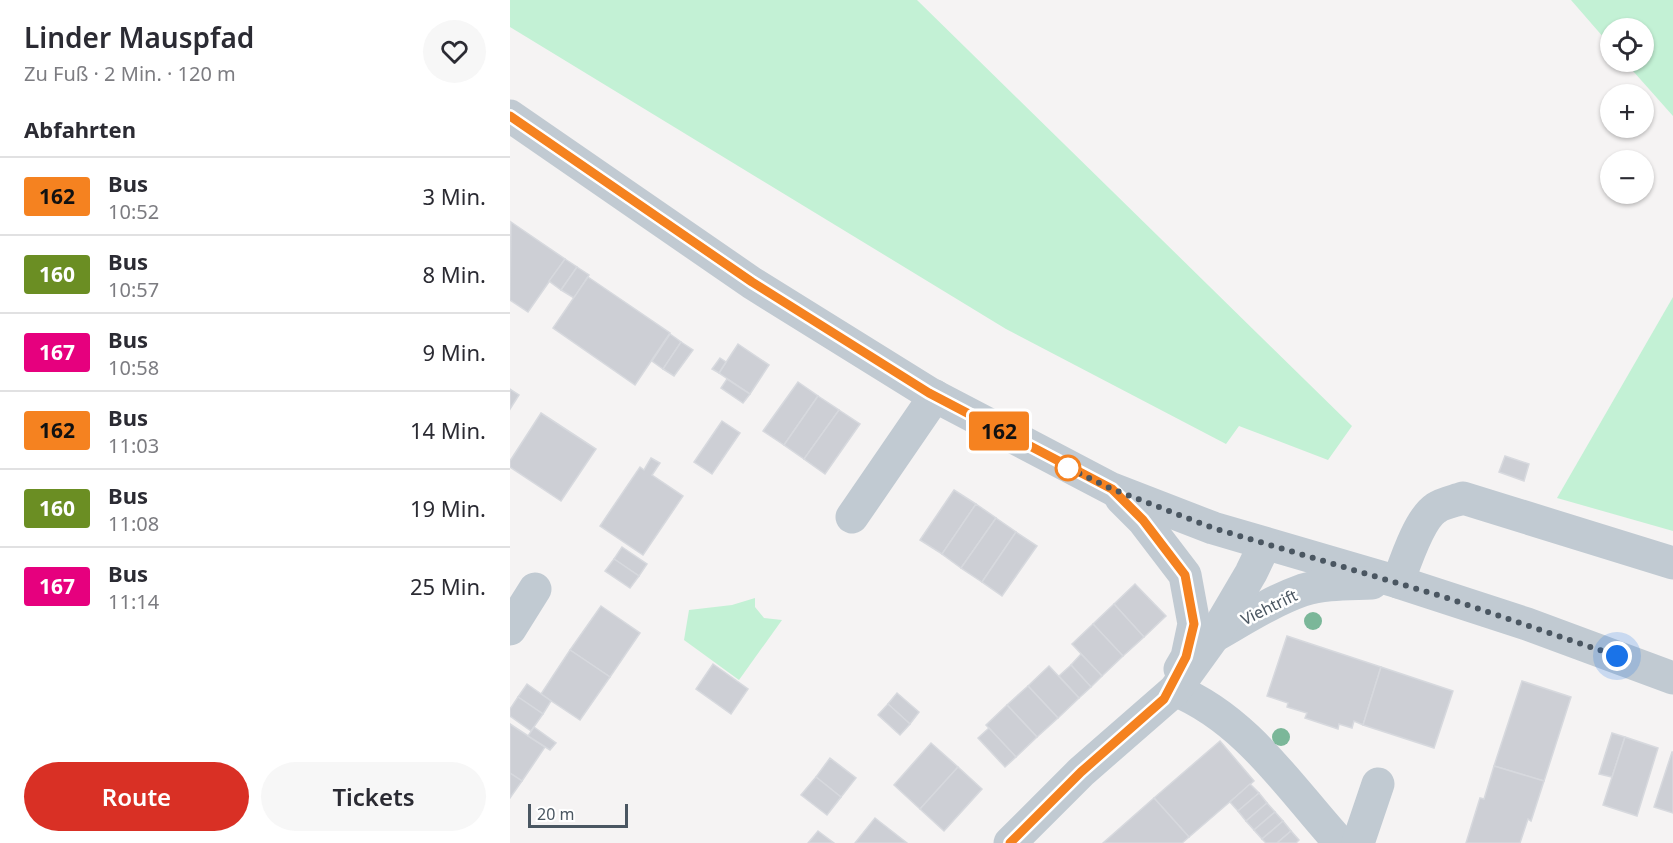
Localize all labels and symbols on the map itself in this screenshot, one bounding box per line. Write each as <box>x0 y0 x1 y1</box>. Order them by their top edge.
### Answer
line badge: 162 <box>964 412 1034 450</box>
unlabelled marker <box>1055 455 1081 481</box>
street label: Viehtrift <box>1237 584 1301 630</box>
your location <box>1602 641 1632 671</box>
scale bar <box>528 801 628 828</box>

